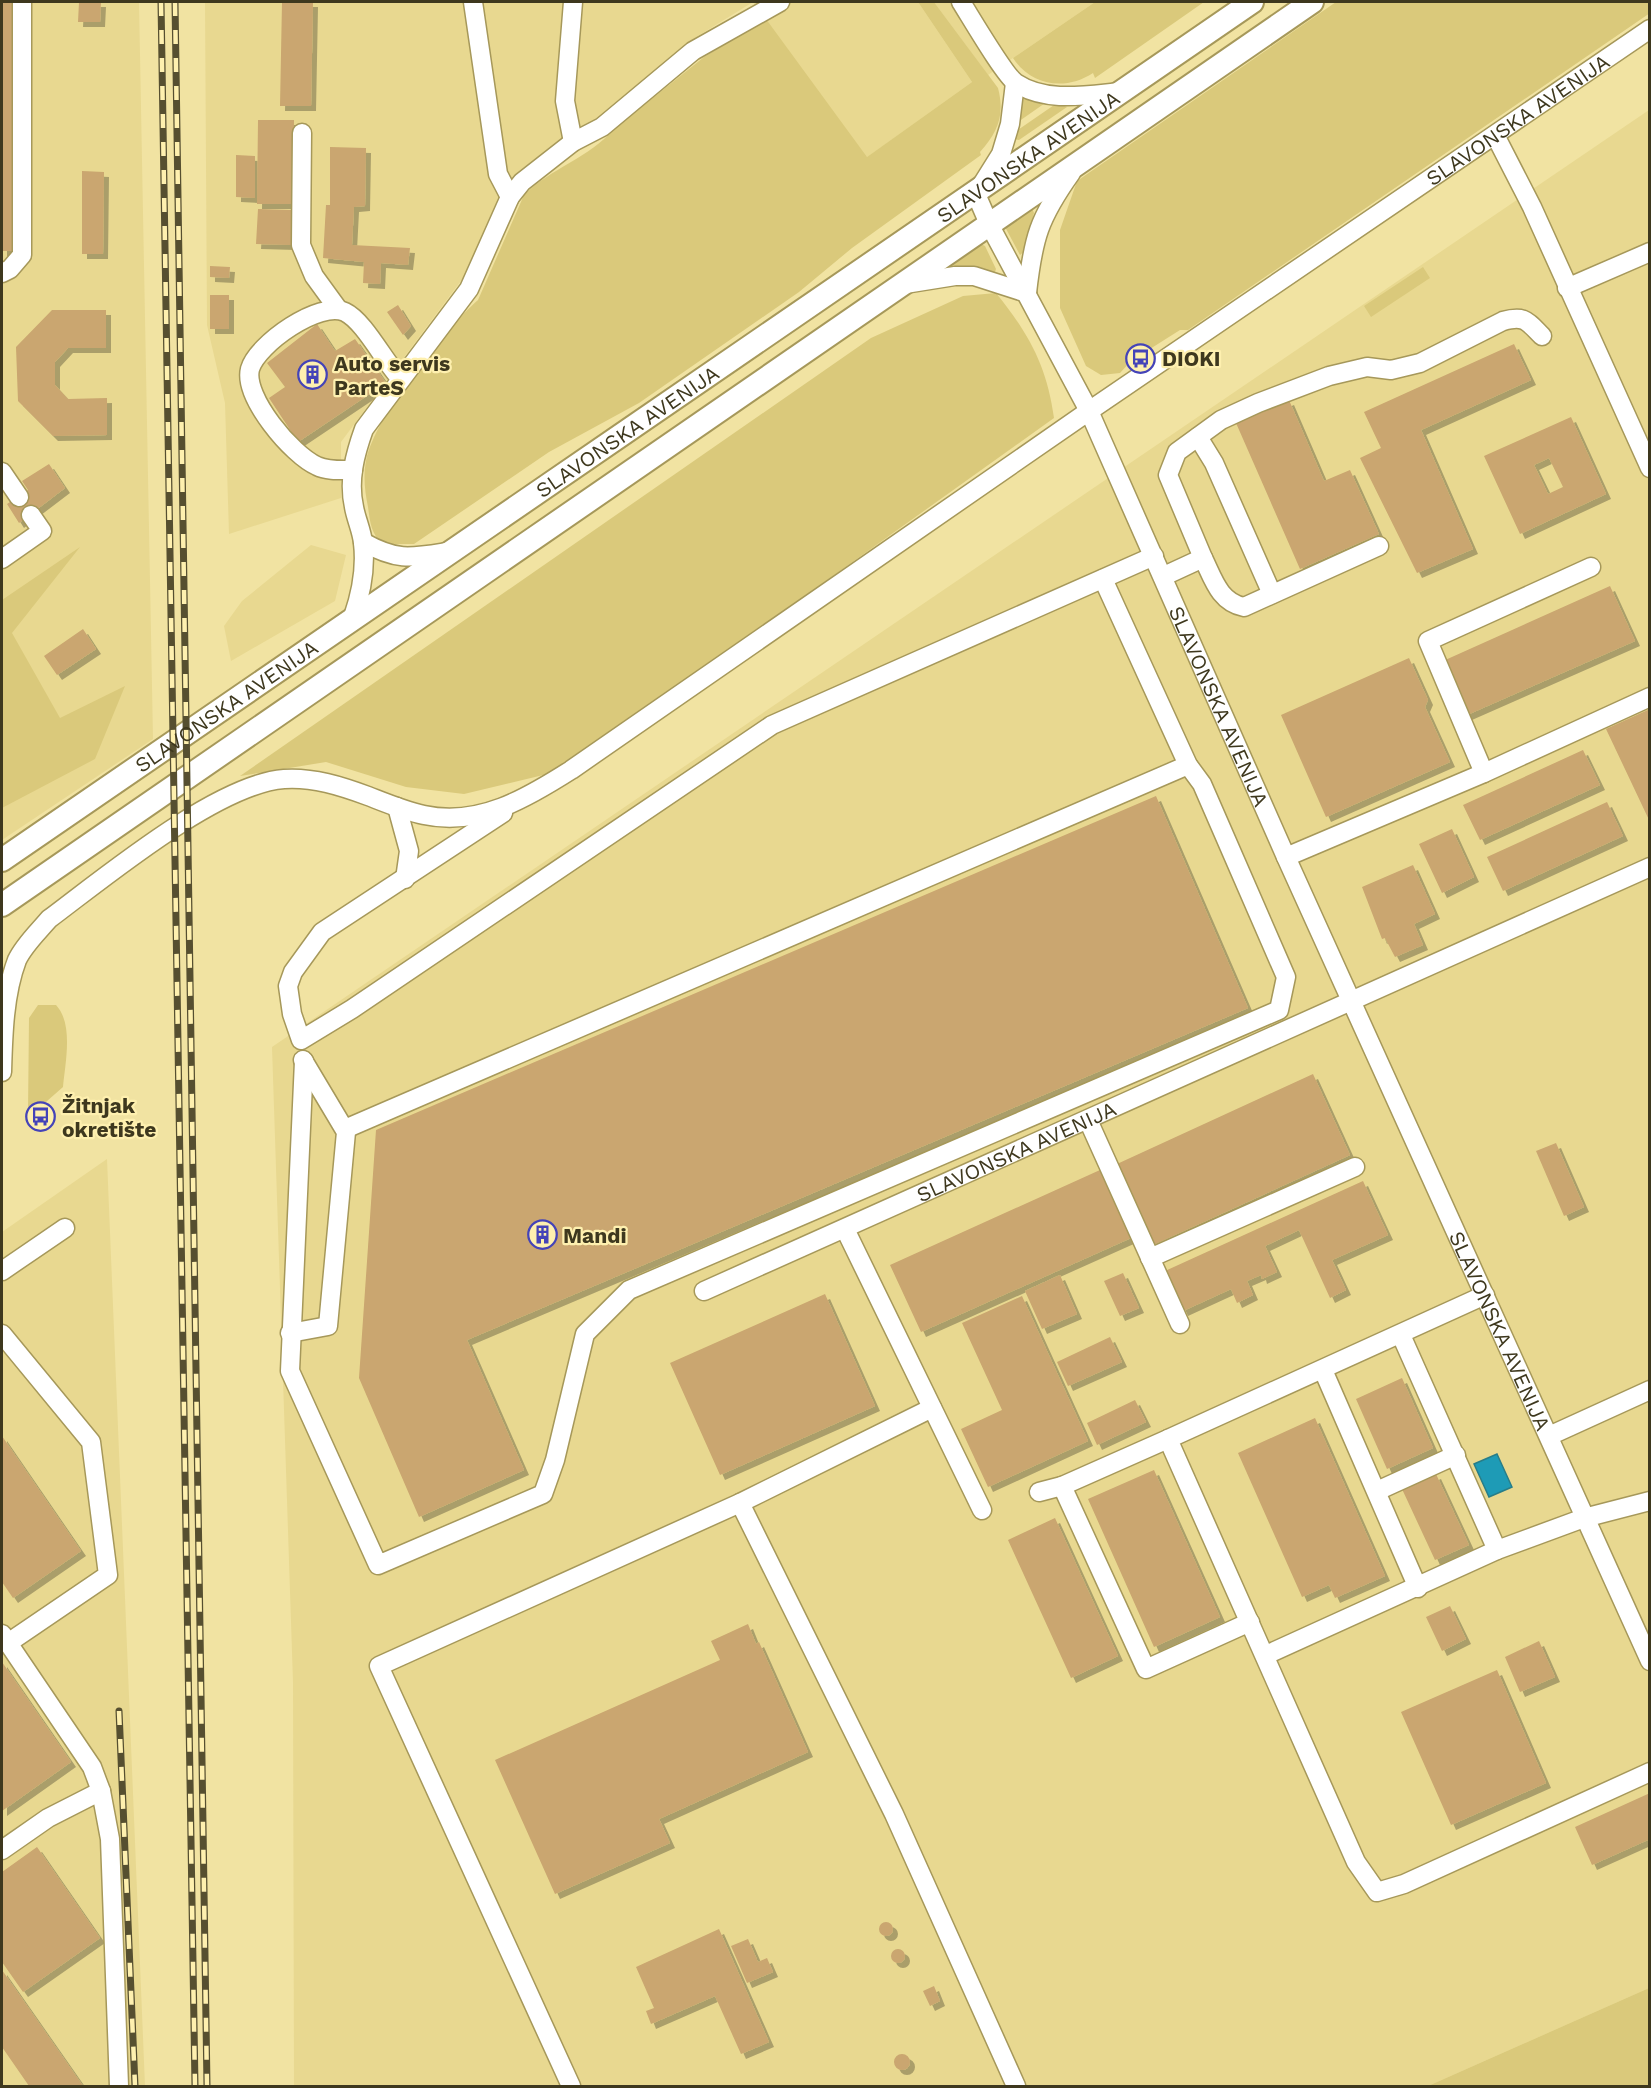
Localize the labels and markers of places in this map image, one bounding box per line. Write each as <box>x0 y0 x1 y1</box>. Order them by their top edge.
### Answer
bus stop icon: DIOKI <box>1125 342 1157 374</box>
place label: DIOKI <box>1162 346 1220 371</box>
place label: Auto servis ParteS <box>334 351 450 400</box>
building icon: Auto servis ParteS <box>297 359 329 391</box>
place label: Žitnjak okretište <box>62 1093 156 1142</box>
bus stop icon: Žitnjak okretište <box>25 1101 57 1133</box>
building icon: Mandi <box>526 1219 558 1251</box>
place label: Mandi <box>563 1223 627 1248</box>

